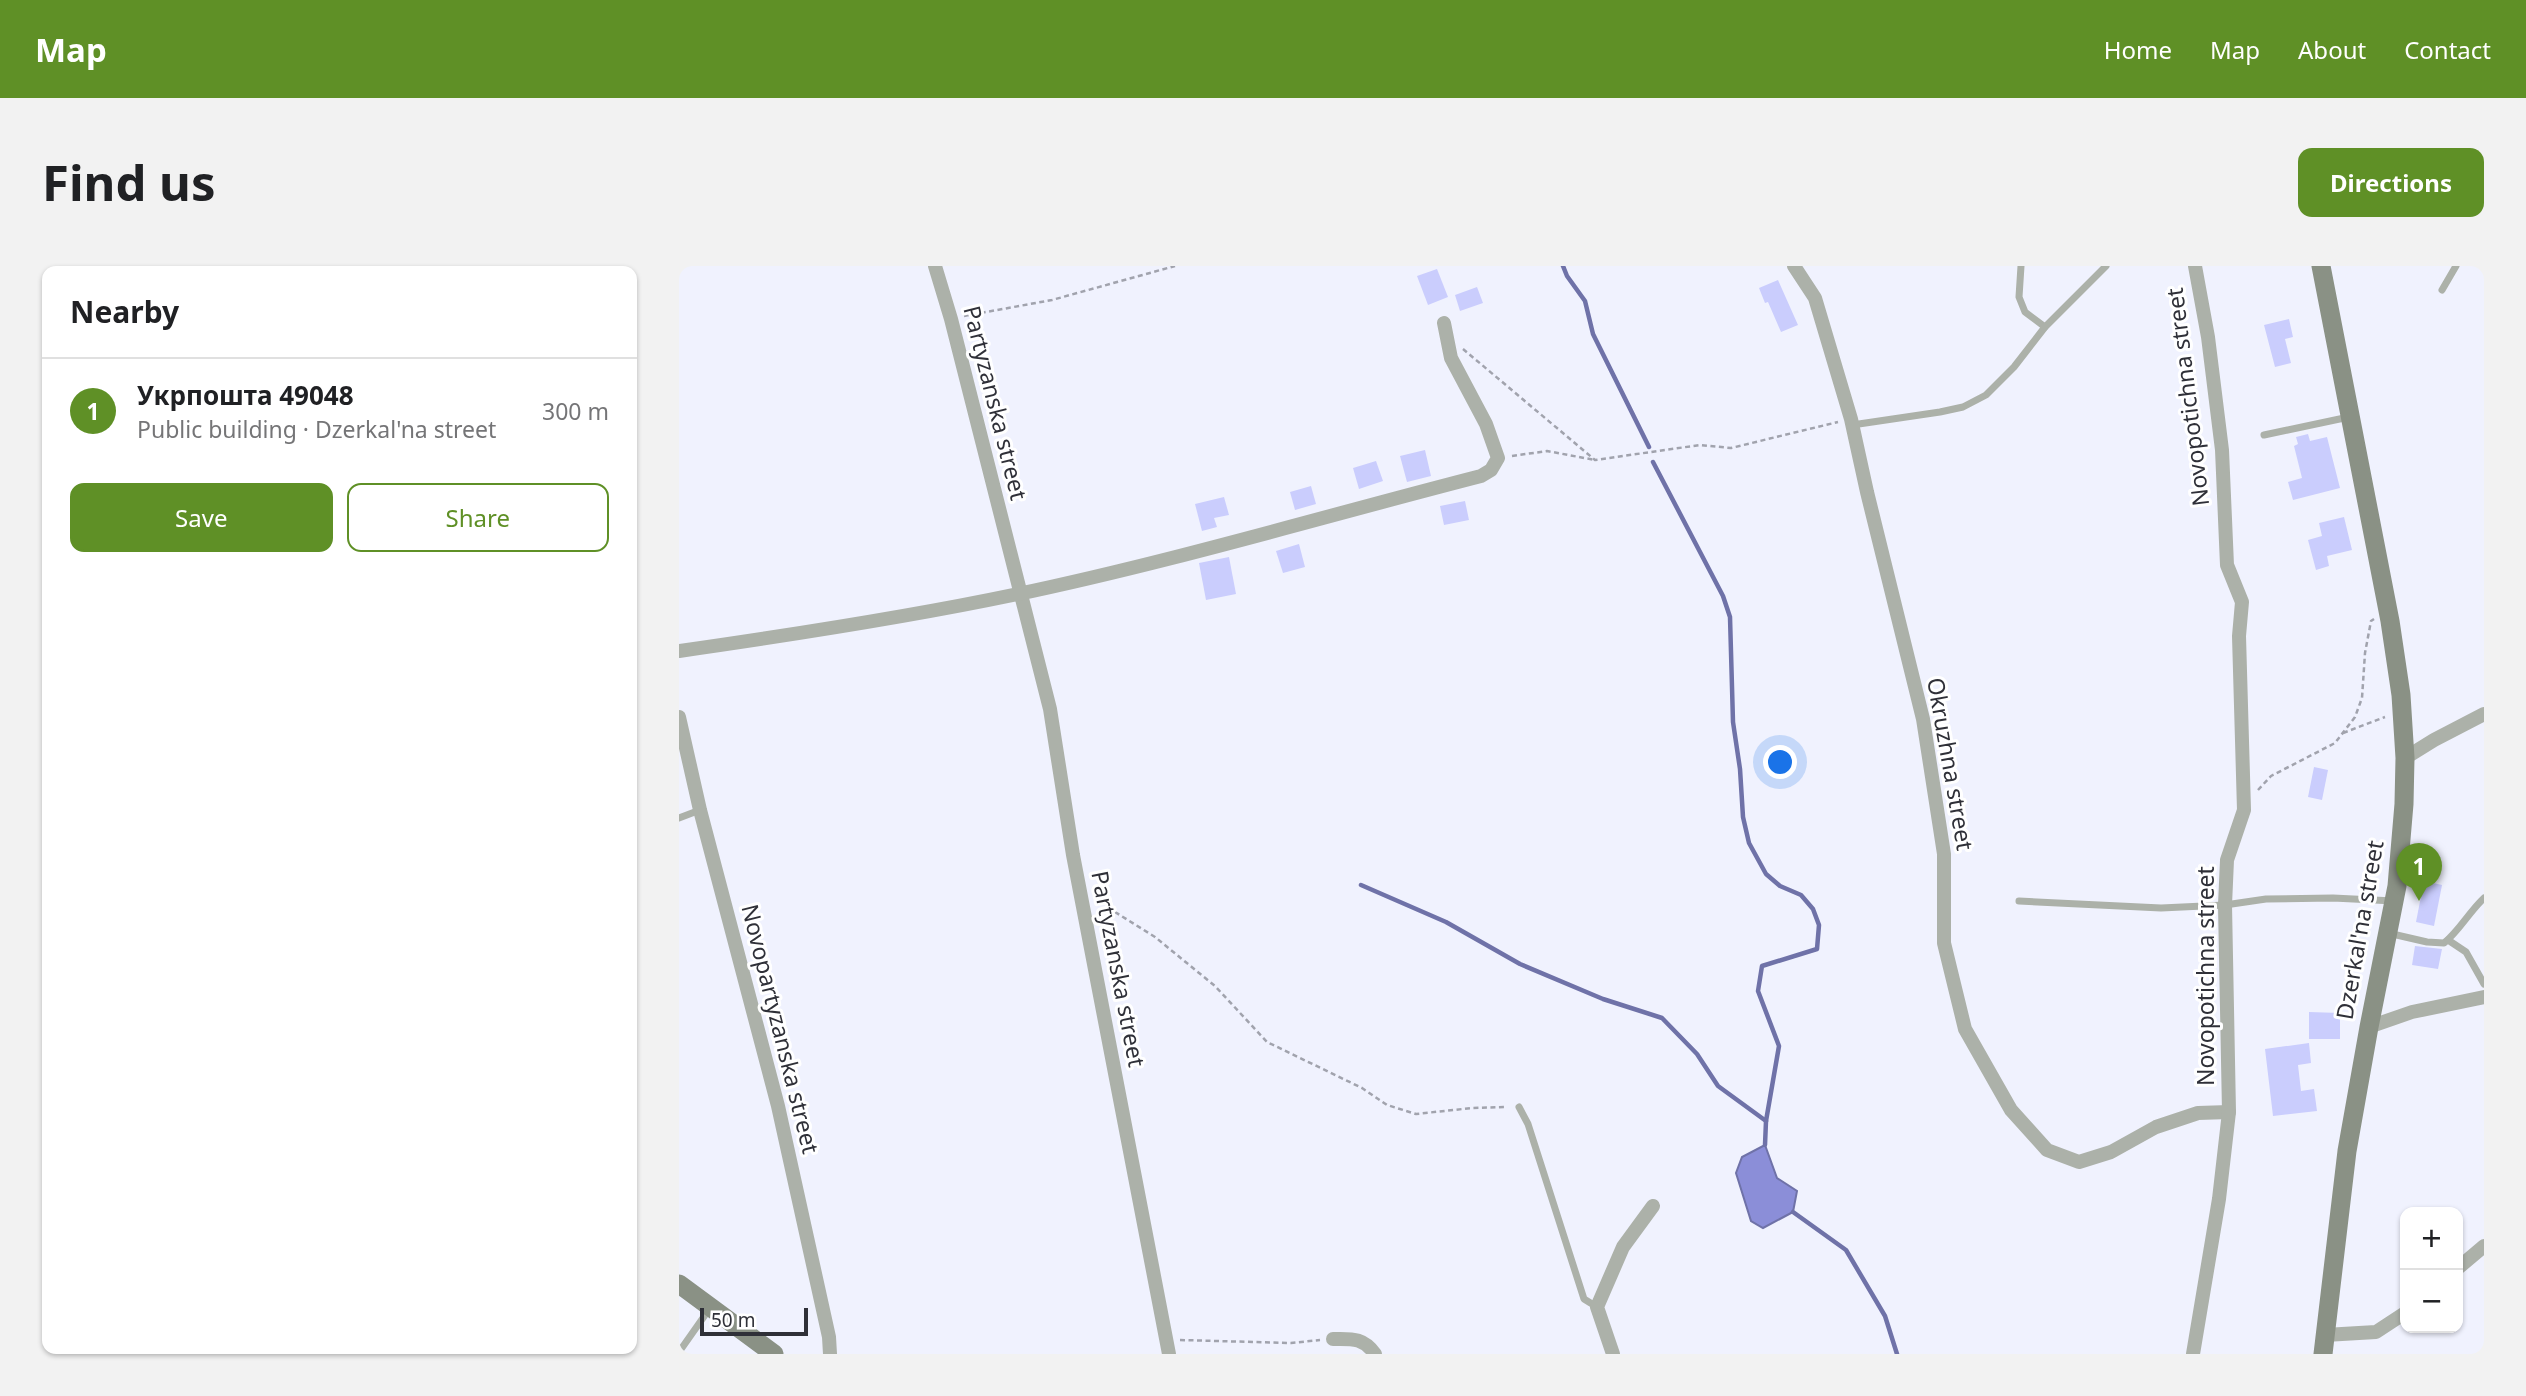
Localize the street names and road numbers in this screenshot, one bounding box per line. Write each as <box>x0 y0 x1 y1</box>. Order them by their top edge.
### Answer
street label: Novopotichna street <box>2158 286 2216 508</box>
street label: Partyzanska street <box>956 302 1036 503</box>
street label: Okruzhna street <box>1920 675 1982 853</box>
street label: Dzerkal'na street <box>2328 838 2391 1022</box>
street label: Novopotichna street <box>2189 866 2221 1086</box>
street label: Partyzanska street <box>1084 868 1154 1070</box>
street label: Novopartyzanska street <box>734 901 827 1157</box>

